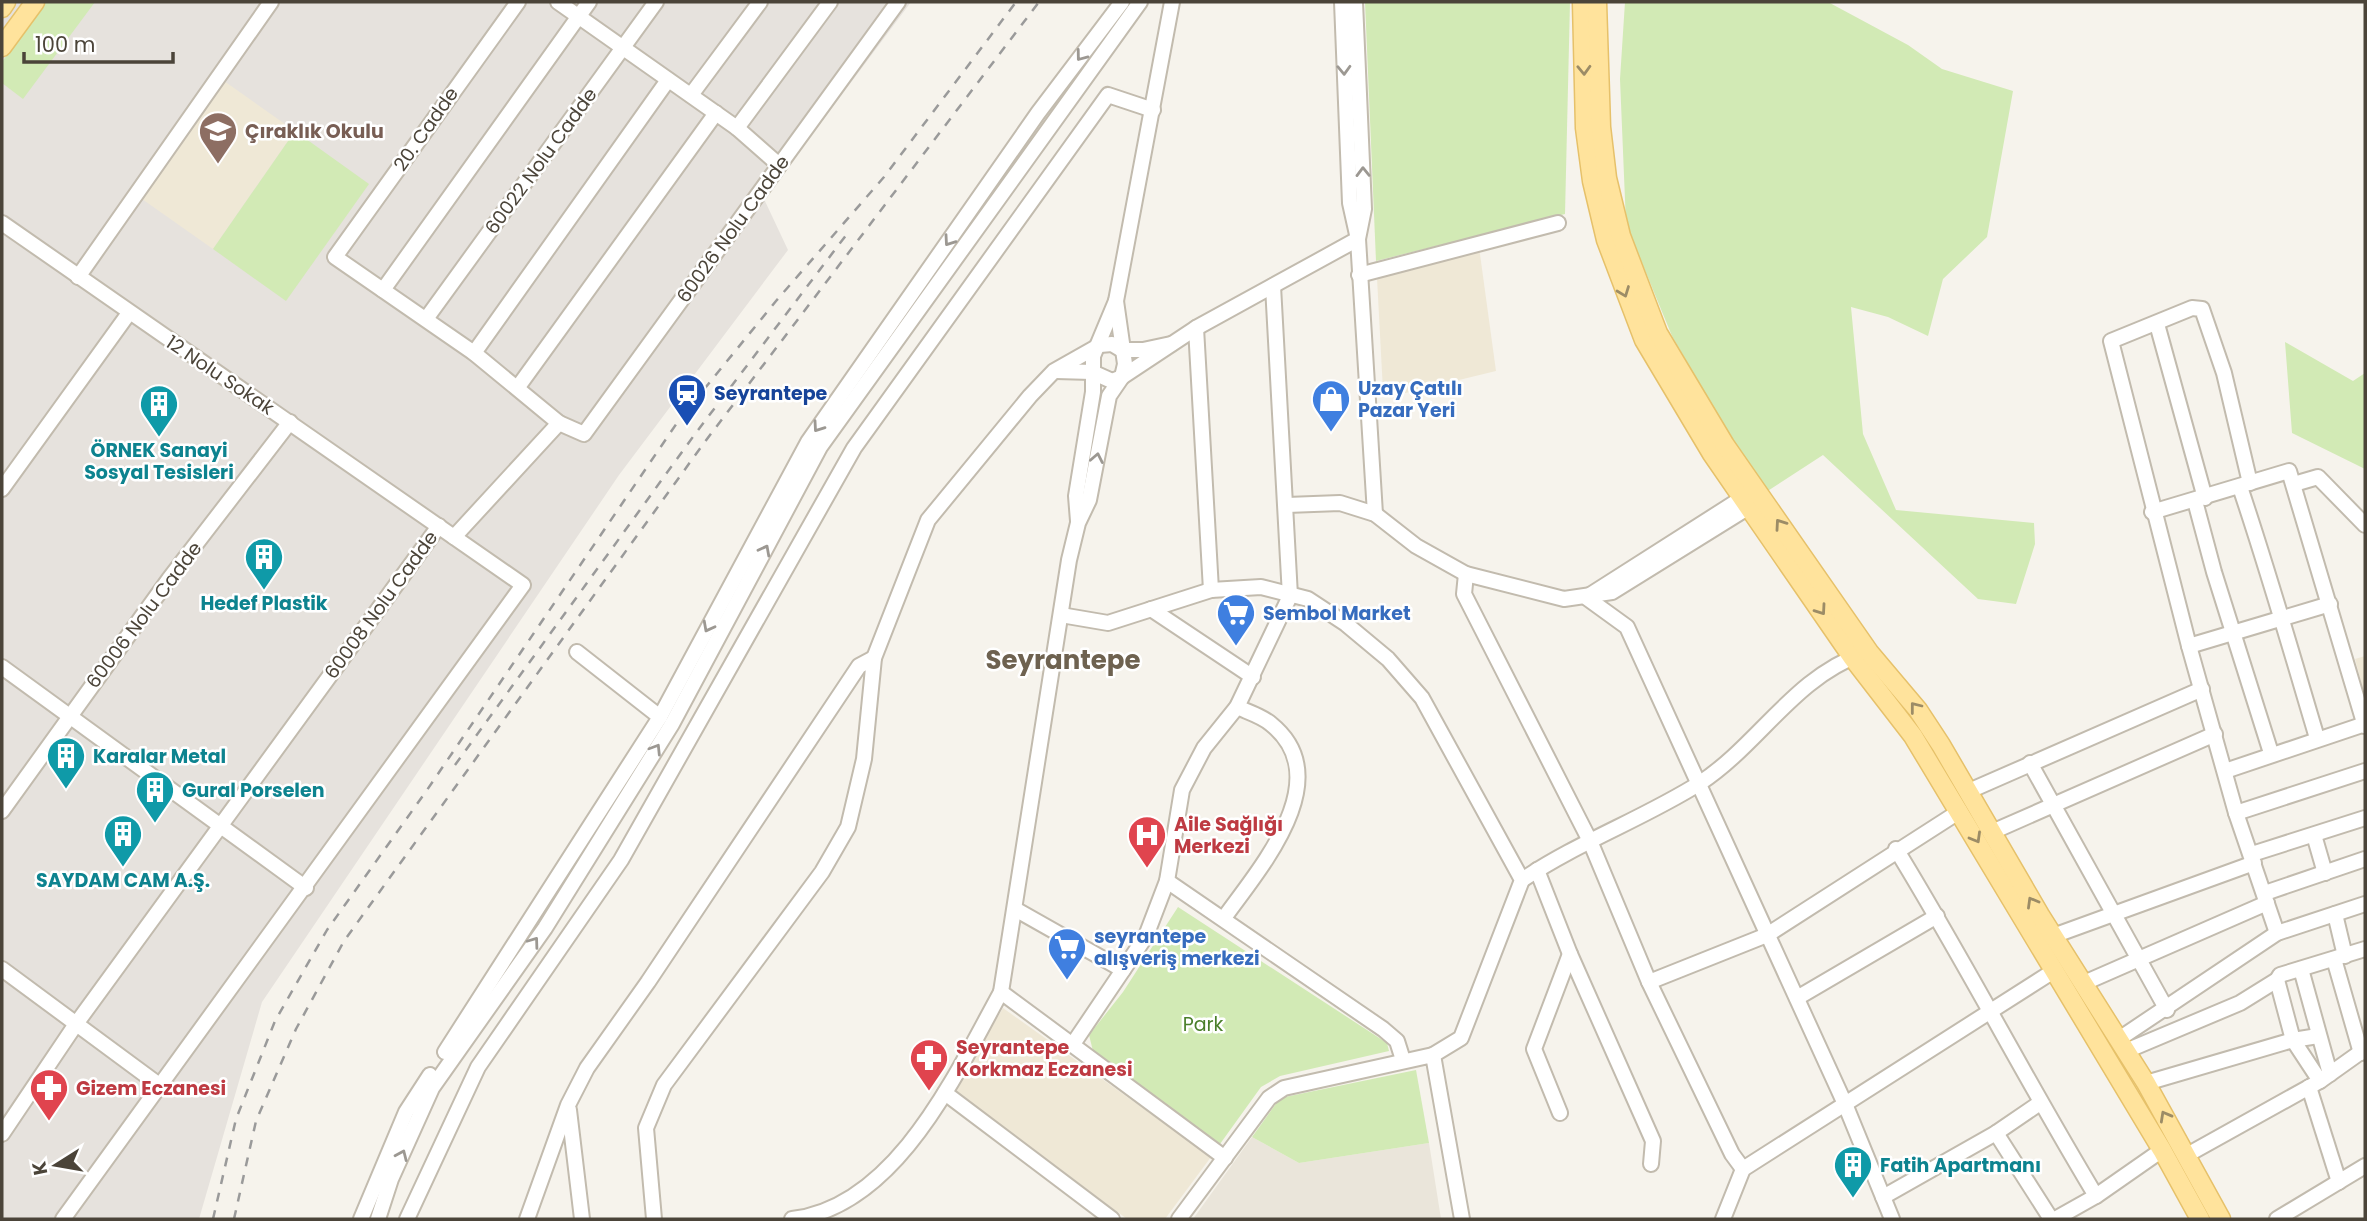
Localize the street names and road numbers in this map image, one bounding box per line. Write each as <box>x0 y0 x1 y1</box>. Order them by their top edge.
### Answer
street label: 20. Cadde <box>387 82 465 176</box>
street label: 60022 Nolu Cadde <box>479 82 603 240</box>
street label: 60026 Nolu Cadde <box>670 150 796 308</box>
street label: 12 Nolu Sokak <box>161 329 280 421</box>
street label: 60008 Nolu Cadde <box>318 525 444 685</box>
street label: 60006 Nolu Cadde <box>80 536 208 694</box>

